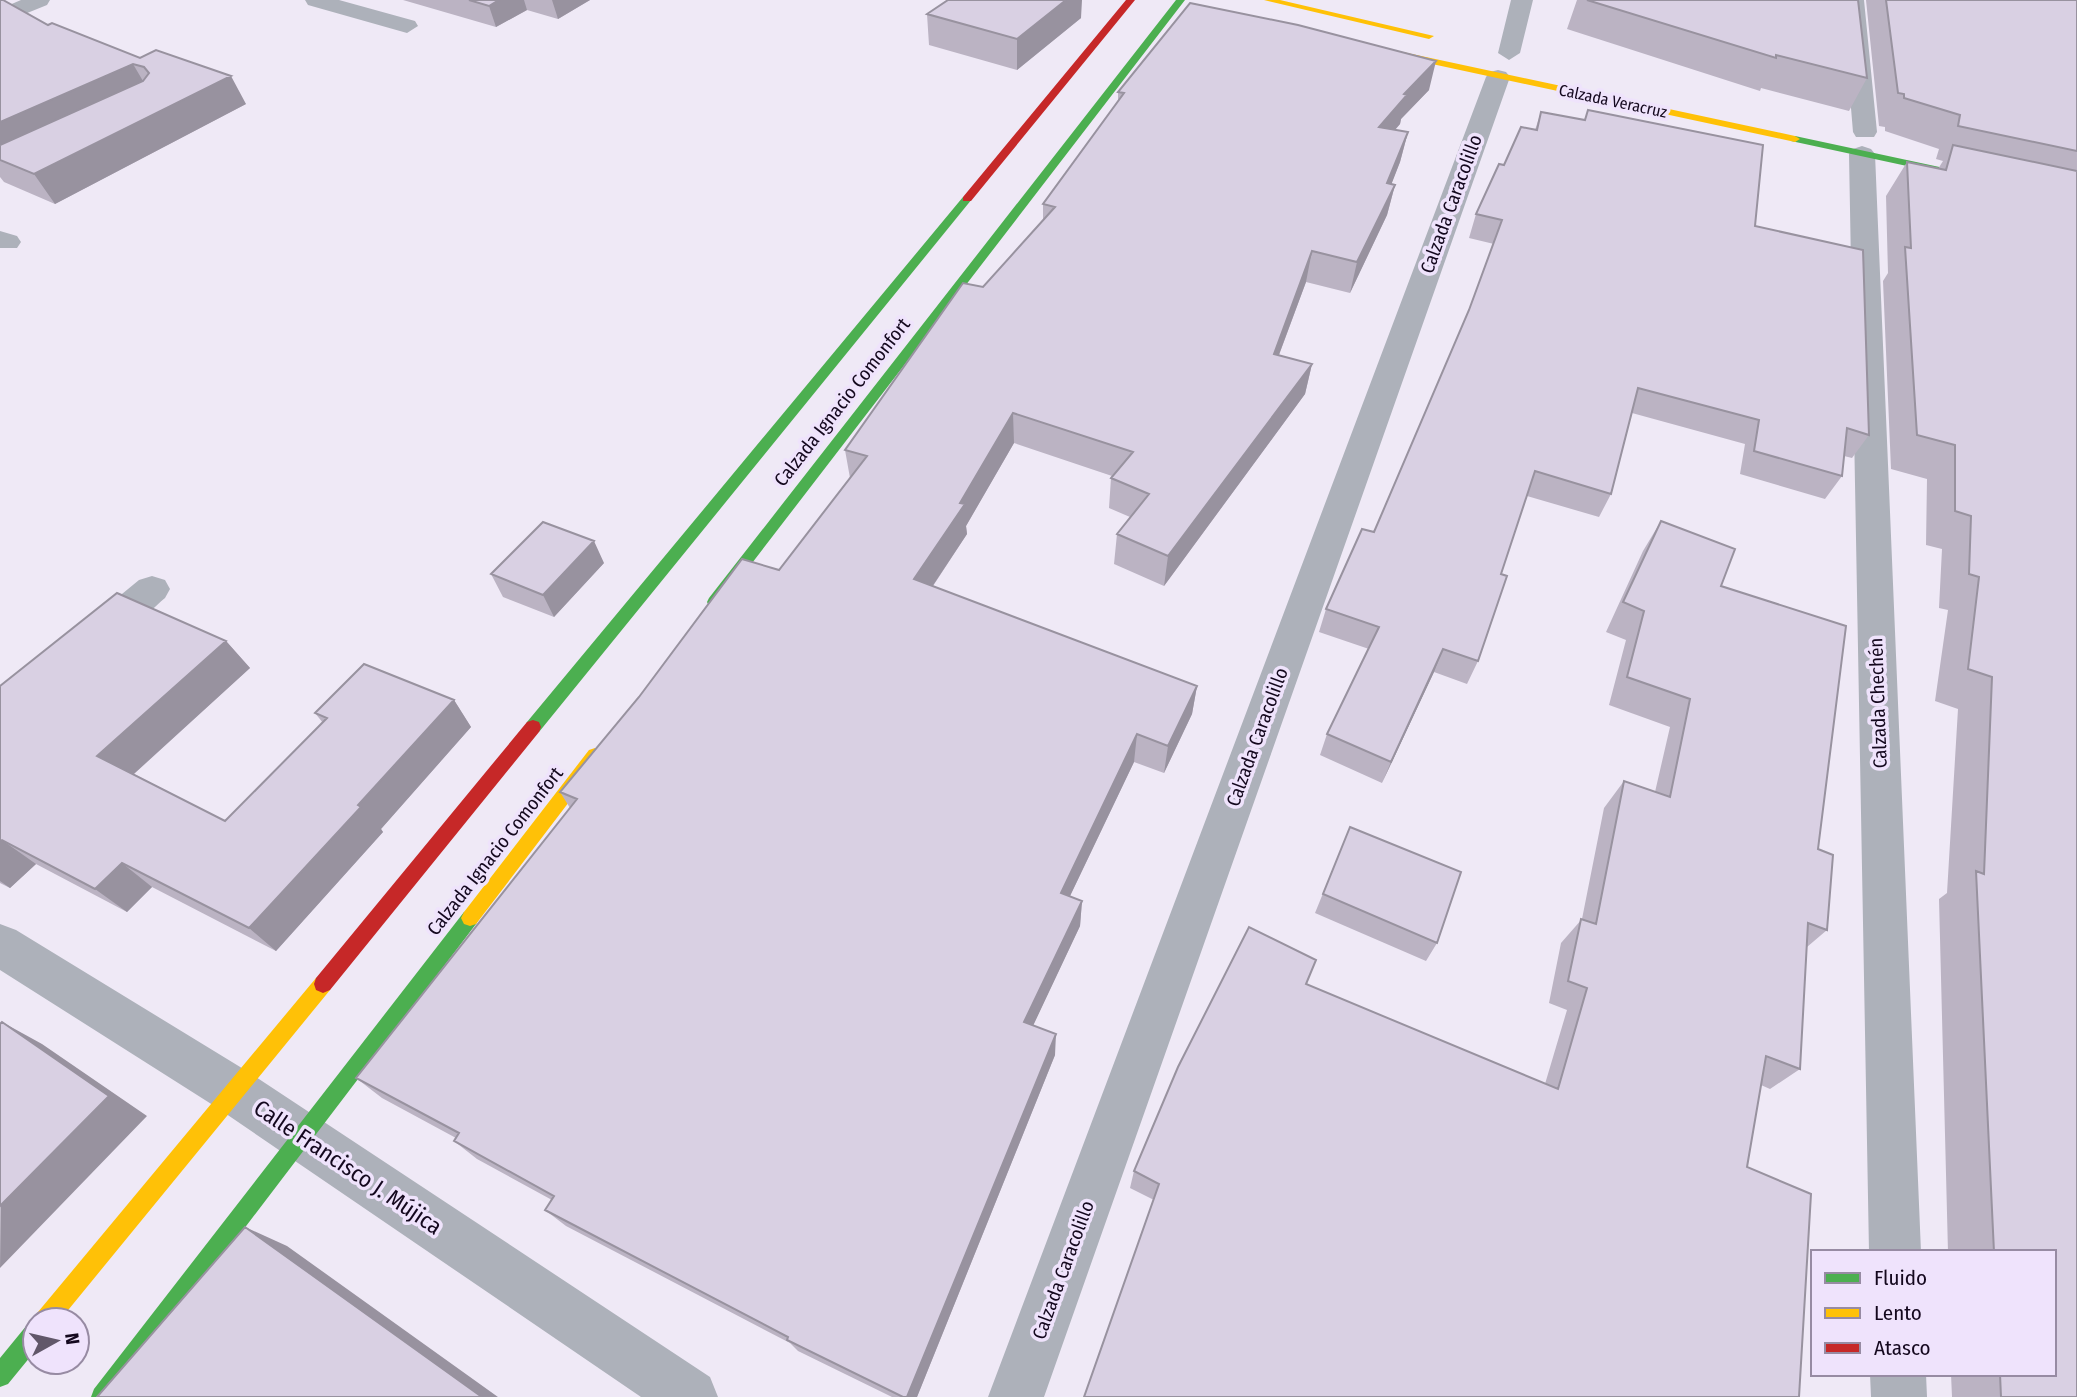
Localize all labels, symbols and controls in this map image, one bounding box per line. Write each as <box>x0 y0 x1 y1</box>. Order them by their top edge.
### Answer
street label: Calzada Veracruz <box>1557 80 1669 122</box>
street label: Calzada Caracolillo <box>1415 131 1487 277</box>
street label: Calzada Ignacio Comonfort <box>769 313 915 491</box>
street label: Calzada Chechén <box>1864 637 1892 769</box>
street label: Calzada Caracolillo <box>1221 664 1293 810</box>
street label: Calzada Ignacio Comonfort <box>422 762 568 940</box>
street label: Calle Francisco J. Mújica <box>249 1094 447 1240</box>
street label: Calzada Caracolillo <box>1027 1197 1099 1343</box>
legend <box>1811 1250 2056 1376</box>
text: Fluido <box>1874 1265 1927 1291</box>
text: Lento <box>1874 1300 1922 1326</box>
north arrow <box>21 1306 91 1376</box>
text: N <box>60 1331 85 1346</box>
text: Atasco <box>1874 1335 1931 1361</box>

